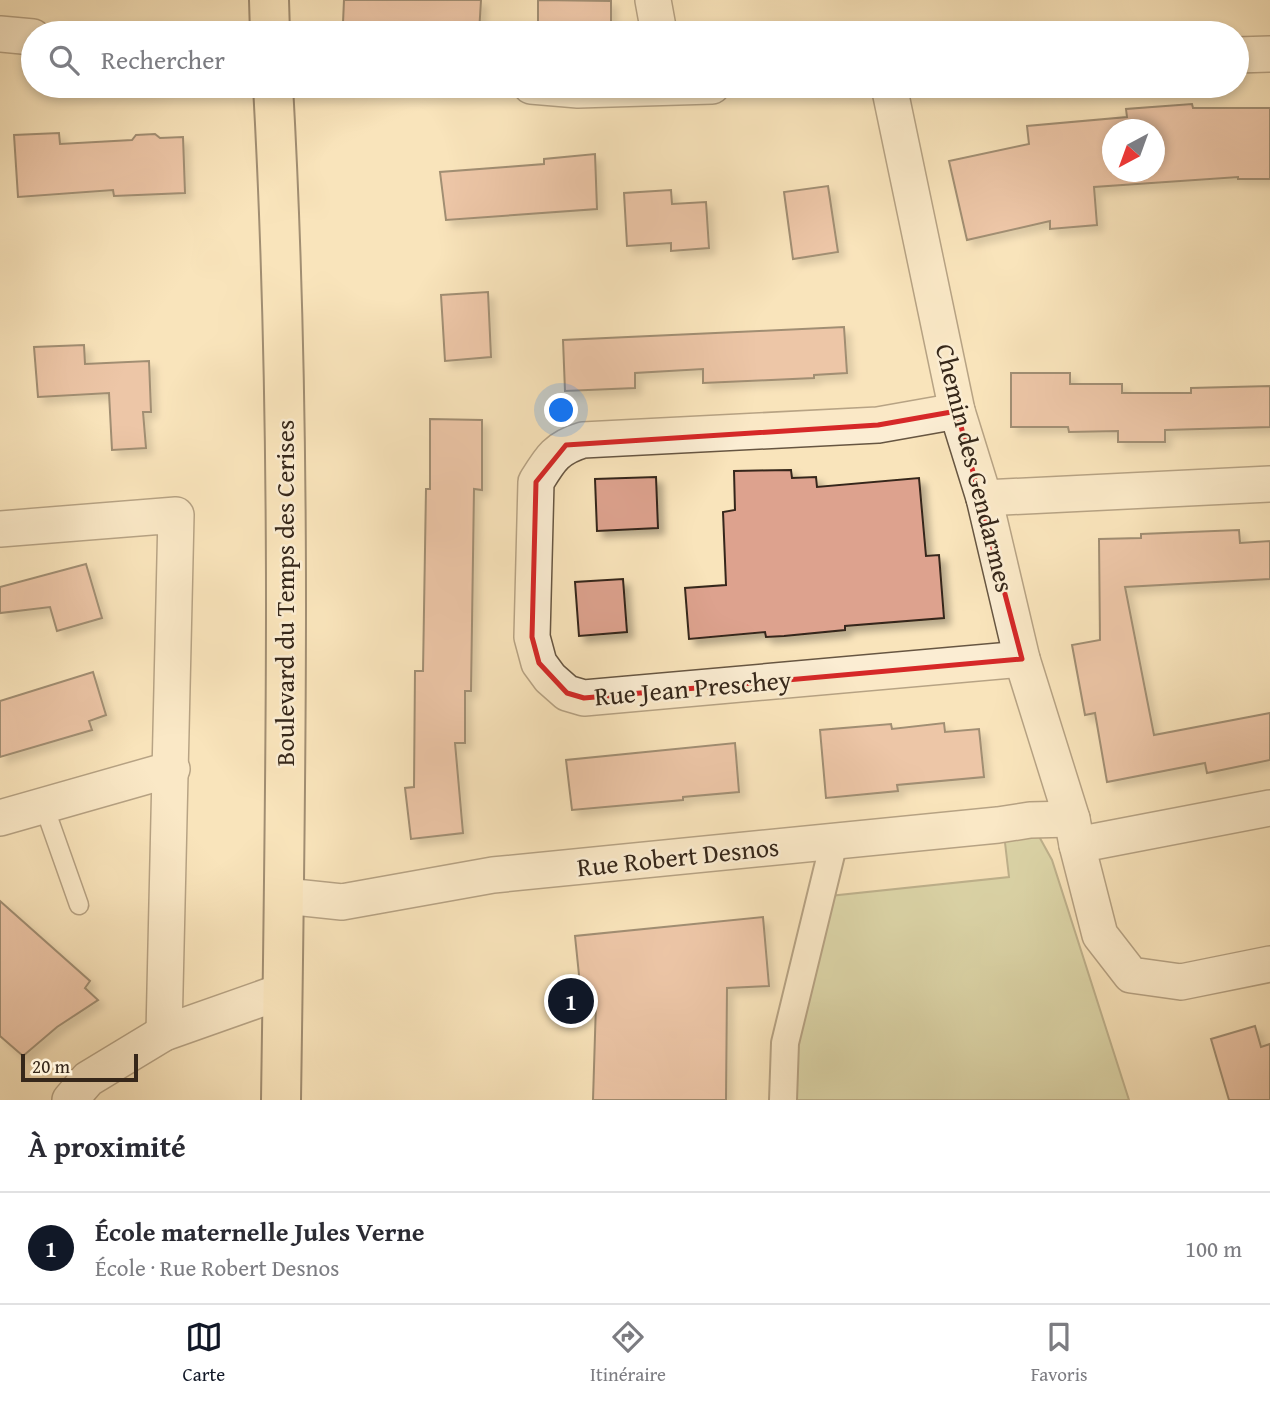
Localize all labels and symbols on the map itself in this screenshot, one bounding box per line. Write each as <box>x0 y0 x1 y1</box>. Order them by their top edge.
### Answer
north arrow <box>1102 119 1165 182</box>
street label: Chemin des Gendarmes <box>926 340 1025 596</box>
your location <box>544 393 578 427</box>
street label: Boulevard du Temps des Cerises <box>265 420 304 766</box>
street label: Rue Jean Preschey <box>593 659 793 716</box>
street label: Rue Robert Desnos <box>575 827 781 887</box>
pin: 1 <box>548 975 594 1027</box>
scale bar <box>21 1051 138 1083</box>

